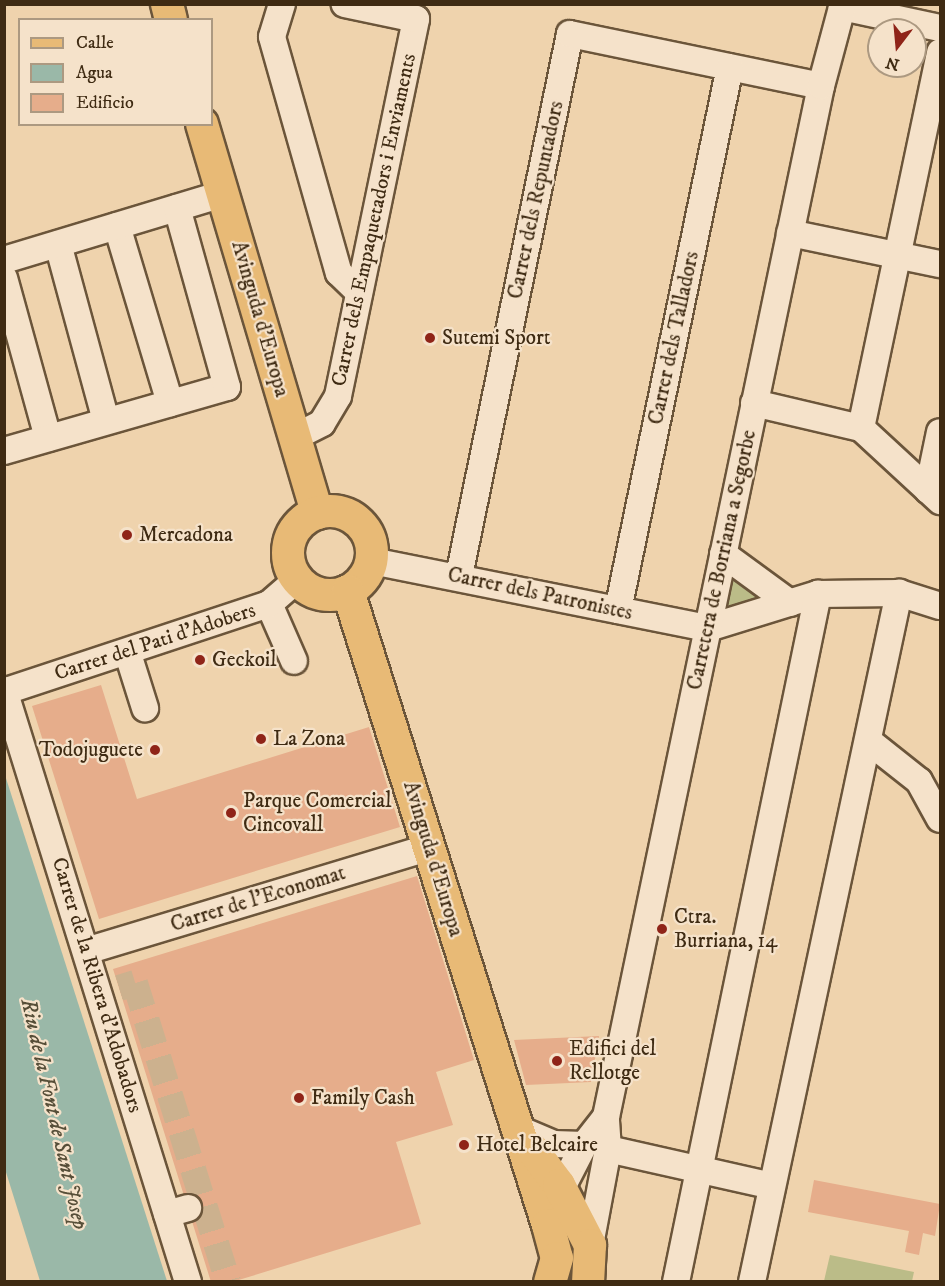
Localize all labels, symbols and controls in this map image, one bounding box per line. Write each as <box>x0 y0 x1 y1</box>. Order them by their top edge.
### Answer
legend <box>18 18 213 126</box>
north arrow <box>867 18 927 78</box>
text: Calle <box>76 32 114 54</box>
street label: Carrer dels Empaquetadors i Enviaments <box>326 51 422 389</box>
text: N <box>884 52 902 75</box>
text: Agua <box>76 62 113 84</box>
text: Edificio <box>76 92 134 114</box>
street label: Carrer dels Repuntadors <box>503 99 569 301</box>
street label: Avinguda d'Europa <box>226 238 294 400</box>
street label: Carrer dels Talladors <box>643 249 705 427</box>
place label: Sutemi Sport <box>442 325 551 351</box>
marker: Sutemi Sport <box>423 331 437 345</box>
street label: Carretera de Borriana a Segorbe <box>682 428 762 692</box>
place label: Mercadona <box>139 522 233 548</box>
marker: Mercadona <box>120 528 134 542</box>
street label: Carrer dels Patronistes <box>445 562 635 626</box>
street label: Carrer del Pati d'Adobers <box>51 598 259 686</box>
place label: Geckoil <box>212 647 277 673</box>
marker: Geckoil <box>193 653 207 667</box>
place label: La Zona <box>273 726 345 752</box>
marker: La Zona <box>254 732 268 746</box>
place label: Todojuguete <box>39 737 143 763</box>
marker: Todojuguete <box>148 743 162 757</box>
street label: Avinguda d'Europa <box>397 778 469 940</box>
place label: Parque Comercial Cincovall <box>243 788 392 838</box>
marker: Parque Comercial Cincovall <box>224 806 238 820</box>
street label: Carrer de la Ribera d'Adobadors <box>46 854 148 1116</box>
street label: Carrer de l'Economat <box>168 860 348 938</box>
place label: Ctra. Burriana, 14 <box>674 904 777 954</box>
marker: Ctra. Burriana, 14 <box>655 922 669 936</box>
water label: Riu de la Font de Sant Josep <box>15 996 93 1232</box>
place label: Edifici del Rellotge <box>569 1036 656 1086</box>
marker: Edifici del Rellotge <box>550 1054 564 1068</box>
place label: Family Cash <box>311 1085 415 1111</box>
marker: Family Cash <box>292 1091 306 1105</box>
place label: Hotel Belcaire <box>476 1132 598 1158</box>
marker: Hotel Belcaire <box>457 1138 471 1152</box>

